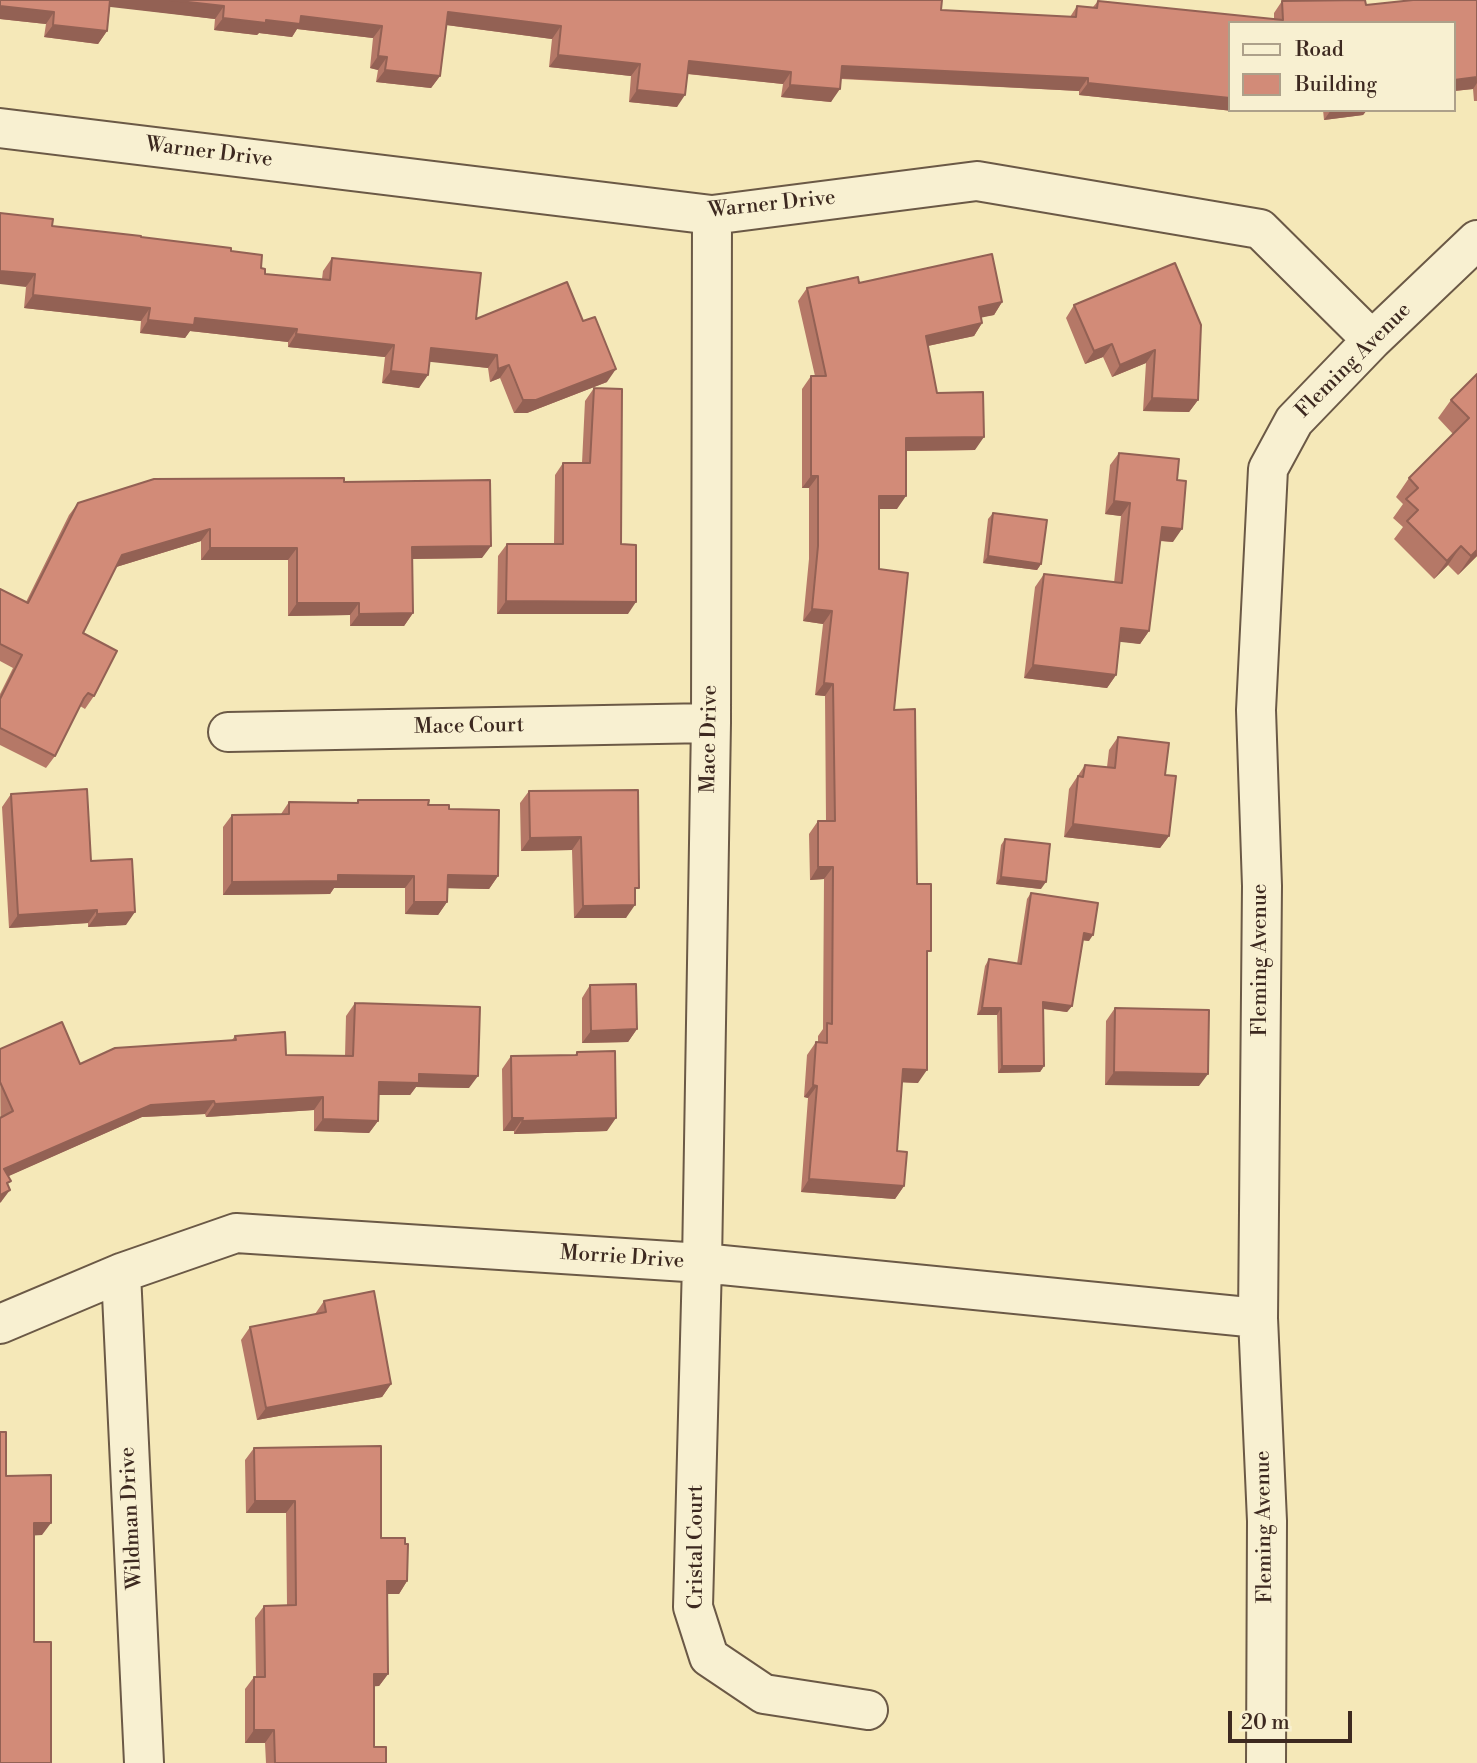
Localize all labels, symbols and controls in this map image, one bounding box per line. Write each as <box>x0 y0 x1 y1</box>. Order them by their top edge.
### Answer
legend <box>1228 21 1456 112</box>
text: Road <box>1295 37 1344 63</box>
text: Building <box>1295 72 1377 98</box>
street label: Warner Drive <box>144 133 274 173</box>
street label: Warner Drive <box>707 186 837 224</box>
street label: Fleming Avenue <box>1291 298 1417 424</box>
street label: Mace Drive <box>696 685 724 793</box>
street label: Mace Court <box>414 713 524 741</box>
street label: Fleming Avenue <box>1248 884 1274 1036</box>
street label: Morrie Drive <box>559 1241 685 1275</box>
street label: Wildman Drive <box>116 1446 148 1590</box>
street label: Fleming Avenue <box>1251 1450 1279 1604</box>
street label: Cristal Court <box>684 1485 710 1609</box>
scale bar <box>1232 1696 1356 1740</box>
text: 20 m <box>1241 1710 1290 1736</box>

